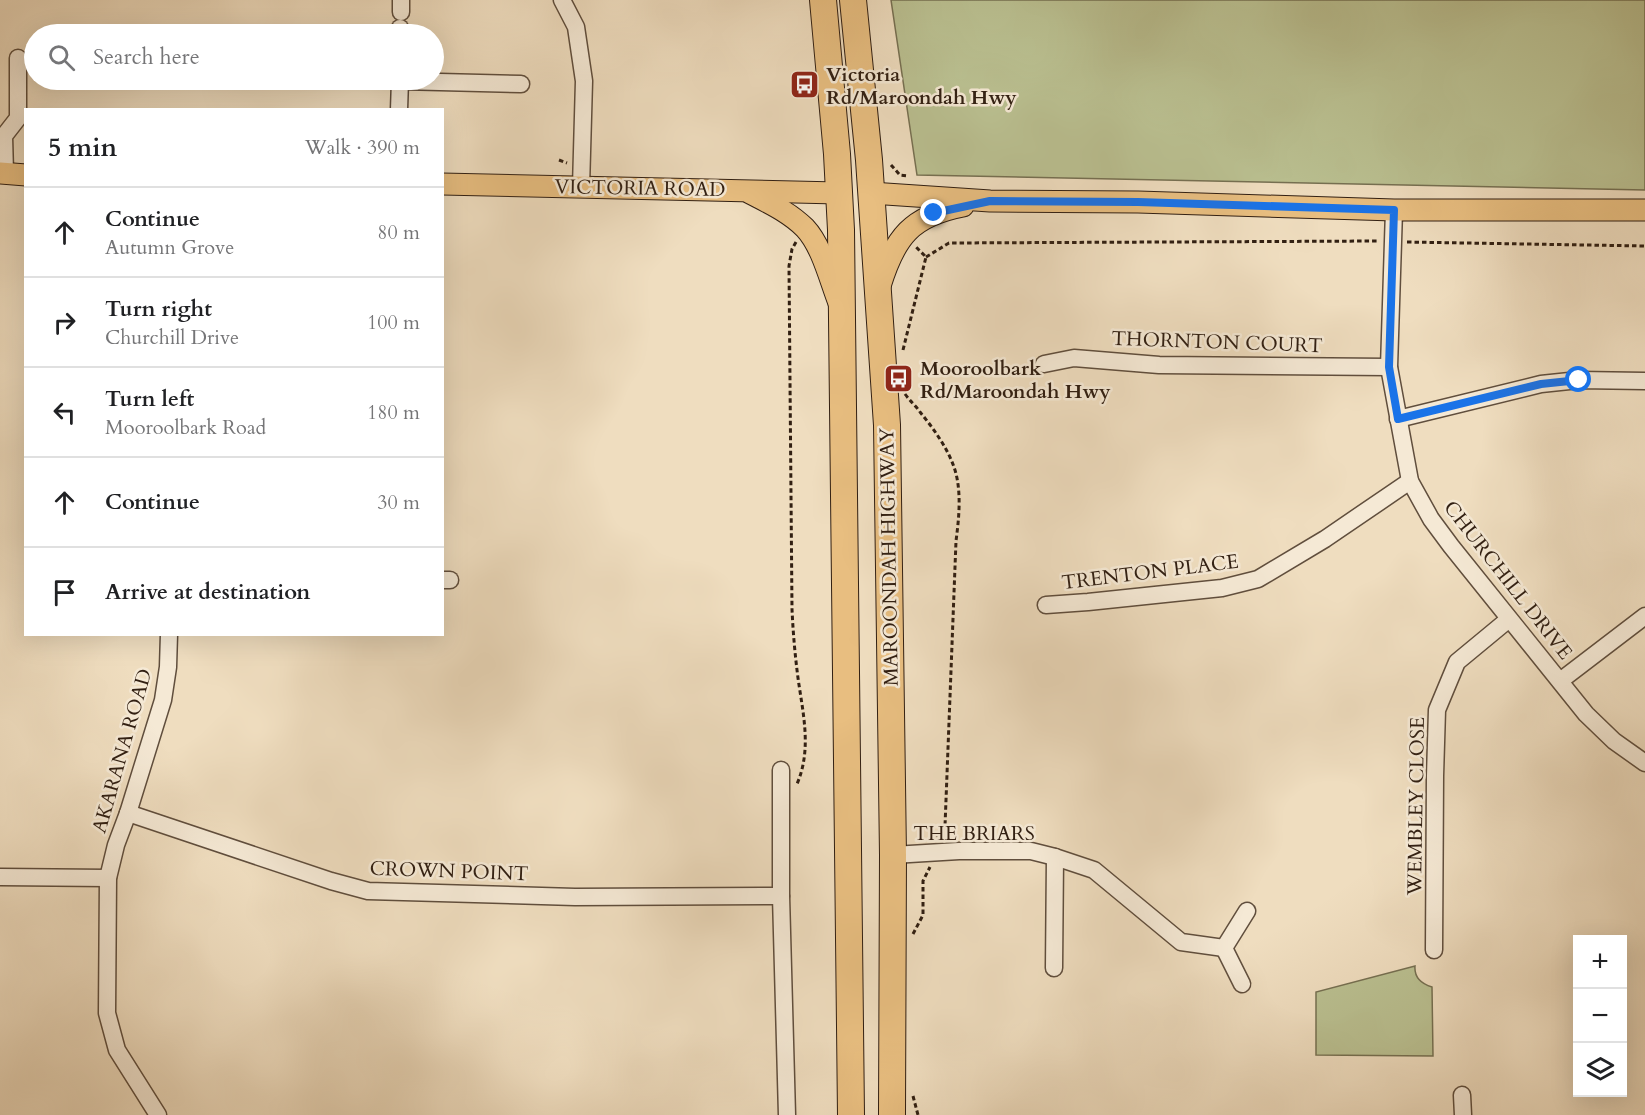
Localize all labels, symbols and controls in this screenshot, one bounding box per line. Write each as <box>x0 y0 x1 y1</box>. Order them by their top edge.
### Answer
search box <box>24 24 444 90</box>
icon: search <box>45 41 78 74</box>
text: Search here <box>93 42 200 72</box>
place label: Victoria Rd/Maroondah Hwy <box>826 61 1017 111</box>
bus stop icon: Victoria Rd/Maroondah Hwy <box>789 69 821 101</box>
text: 5 min <box>48 130 117 165</box>
text: Walk · 390 m <box>305 134 420 161</box>
street label: VICTORIA ROAD <box>554 173 726 203</box>
route end <box>920 199 946 225</box>
text: Continue <box>105 204 200 234</box>
icon: ahead <box>48 216 81 249</box>
text: 80 m <box>377 219 420 246</box>
text: Autumn Grove <box>105 234 234 261</box>
text: Turn right <box>105 294 212 324</box>
icon: right <box>48 306 81 339</box>
text: 100 m <box>367 309 420 336</box>
text: Churchill Drive <box>105 324 239 351</box>
street label: THORNTON COURT <box>1111 325 1323 359</box>
place label: Mooroolbark Rd/Maroondah Hwy <box>920 355 1111 405</box>
bus stop icon: Mooroolbark Rd/Maroondah Hwy <box>883 363 915 395</box>
route start <box>1565 366 1591 392</box>
text: Turn left <box>105 384 194 414</box>
icon: left <box>48 396 81 429</box>
text: 180 m <box>367 399 420 426</box>
text: Mooroolbark Road <box>105 414 266 441</box>
street label: MAROONDAH HIGHWAY <box>873 427 905 686</box>
icon: ahead <box>48 486 81 519</box>
text: Continue <box>105 487 200 517</box>
text: 30 m <box>377 489 420 516</box>
street label: CHURCHILL DRIVE <box>1437 495 1579 665</box>
street label: TRENTON PLACE <box>1060 548 1240 596</box>
icon: arrive <box>48 576 81 609</box>
text: Arrive at destination <box>105 577 310 607</box>
street label: AKARANA ROAD <box>86 666 158 836</box>
street label: WEMBLEY CLOSE <box>1401 716 1431 897</box>
street label: THE BRIARS <box>913 820 1035 847</box>
street label: CROWN POINT <box>369 855 529 887</box>
map controls <box>1573 935 1627 1097</box>
button: + <box>1573 935 1627 989</box>
button: − <box>1573 989 1627 1043</box>
button: layers <box>1573 1043 1627 1097</box>

